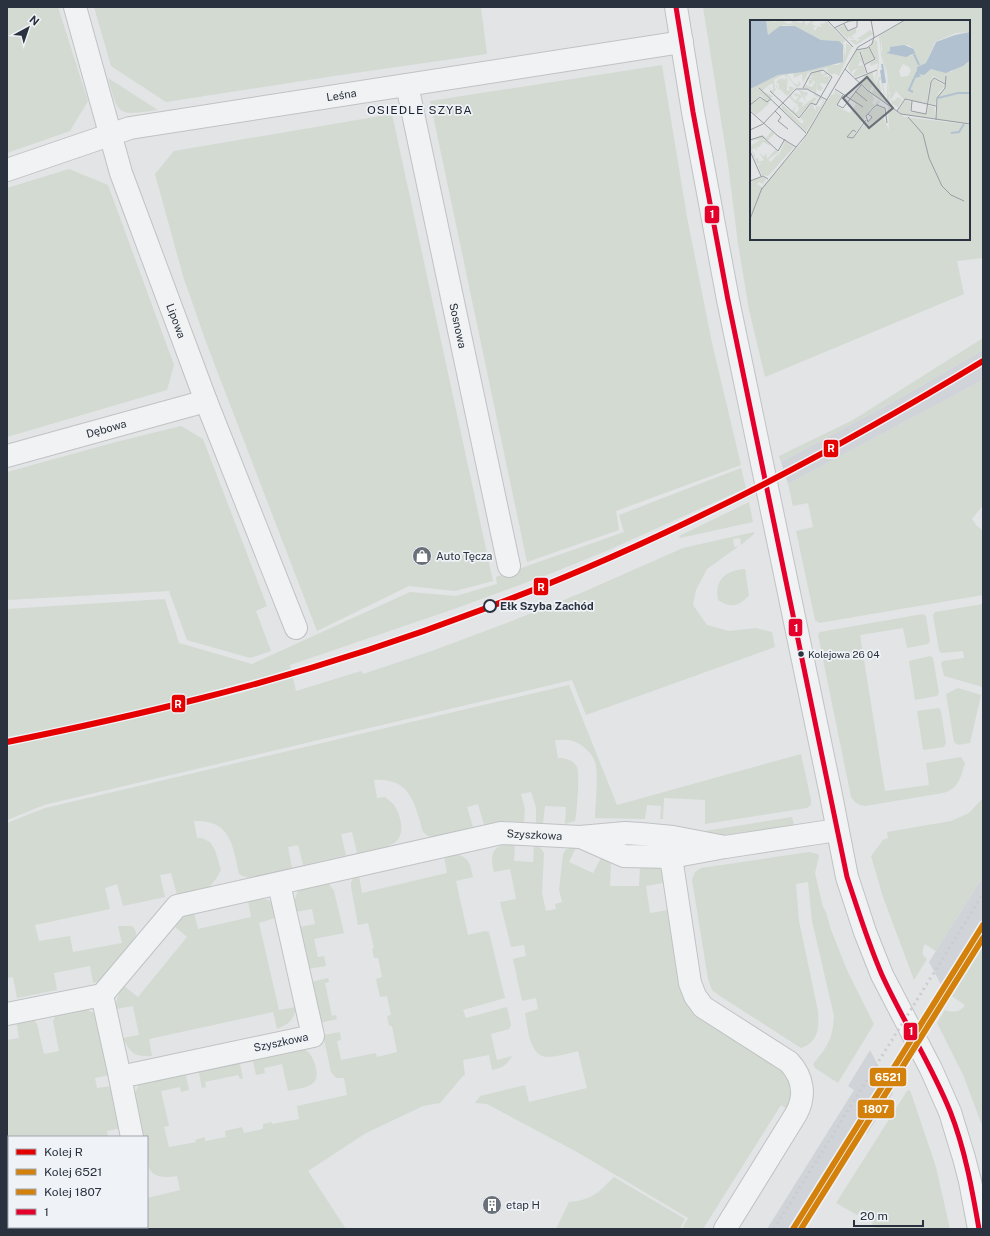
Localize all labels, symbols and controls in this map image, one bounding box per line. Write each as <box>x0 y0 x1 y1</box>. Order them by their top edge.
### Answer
north arrow <box>8 8 48 48</box>
text: N <box>27 13 42 28</box>
inset map <box>750 20 970 240</box>
street label: Leśna <box>326 87 357 103</box>
district label: OSIEDLE SZYBA <box>367 103 473 117</box>
line badge: 1 <box>704 205 720 224</box>
text: 1 <box>710 208 714 220</box>
street label: Lipowa <box>164 302 188 340</box>
street label: Sosnowa <box>447 302 469 349</box>
street label: Dębowa <box>85 417 128 440</box>
line badge: R <box>823 439 839 458</box>
text: R <box>827 442 835 454</box>
shop icon: Auto Tęcza <box>411 545 433 567</box>
place label: Auto Tęcza <box>436 550 492 562</box>
line badge: R <box>533 577 549 596</box>
text: R <box>537 581 545 593</box>
marker: Ełk Szyba Zachód <box>483 599 497 613</box>
place label: Ełk Szyba Zachód <box>500 600 594 612</box>
line badge: 1 <box>788 618 803 637</box>
text: 1 <box>794 622 798 634</box>
place label: Kolejowa 26 04 <box>808 648 880 660</box>
marker: Kolejowa 26 04 <box>796 649 806 659</box>
line badge: R <box>171 694 186 713</box>
text: R <box>174 698 182 710</box>
street label: Szyszkowa <box>506 827 563 842</box>
line badge: 1 <box>903 1022 918 1041</box>
text: 1 <box>909 1025 913 1037</box>
street label: Szyszkowa <box>253 1030 309 1054</box>
line badge: 6521 <box>869 1067 907 1087</box>
text: 6521 <box>875 1071 901 1083</box>
line badge: 1807 <box>857 1099 895 1119</box>
text: 1807 <box>863 1103 889 1115</box>
legend <box>8 1136 148 1228</box>
text: Kolej R <box>44 1145 83 1159</box>
text: Kolej 6521 <box>44 1165 102 1179</box>
text: Kolej 1807 <box>44 1185 102 1199</box>
building icon: etap H <box>481 1194 503 1216</box>
place label: etap H <box>506 1199 540 1211</box>
scale bar <box>854 1202 923 1228</box>
text: 1 <box>44 1205 49 1219</box>
text: 20 m <box>860 1209 888 1223</box>

